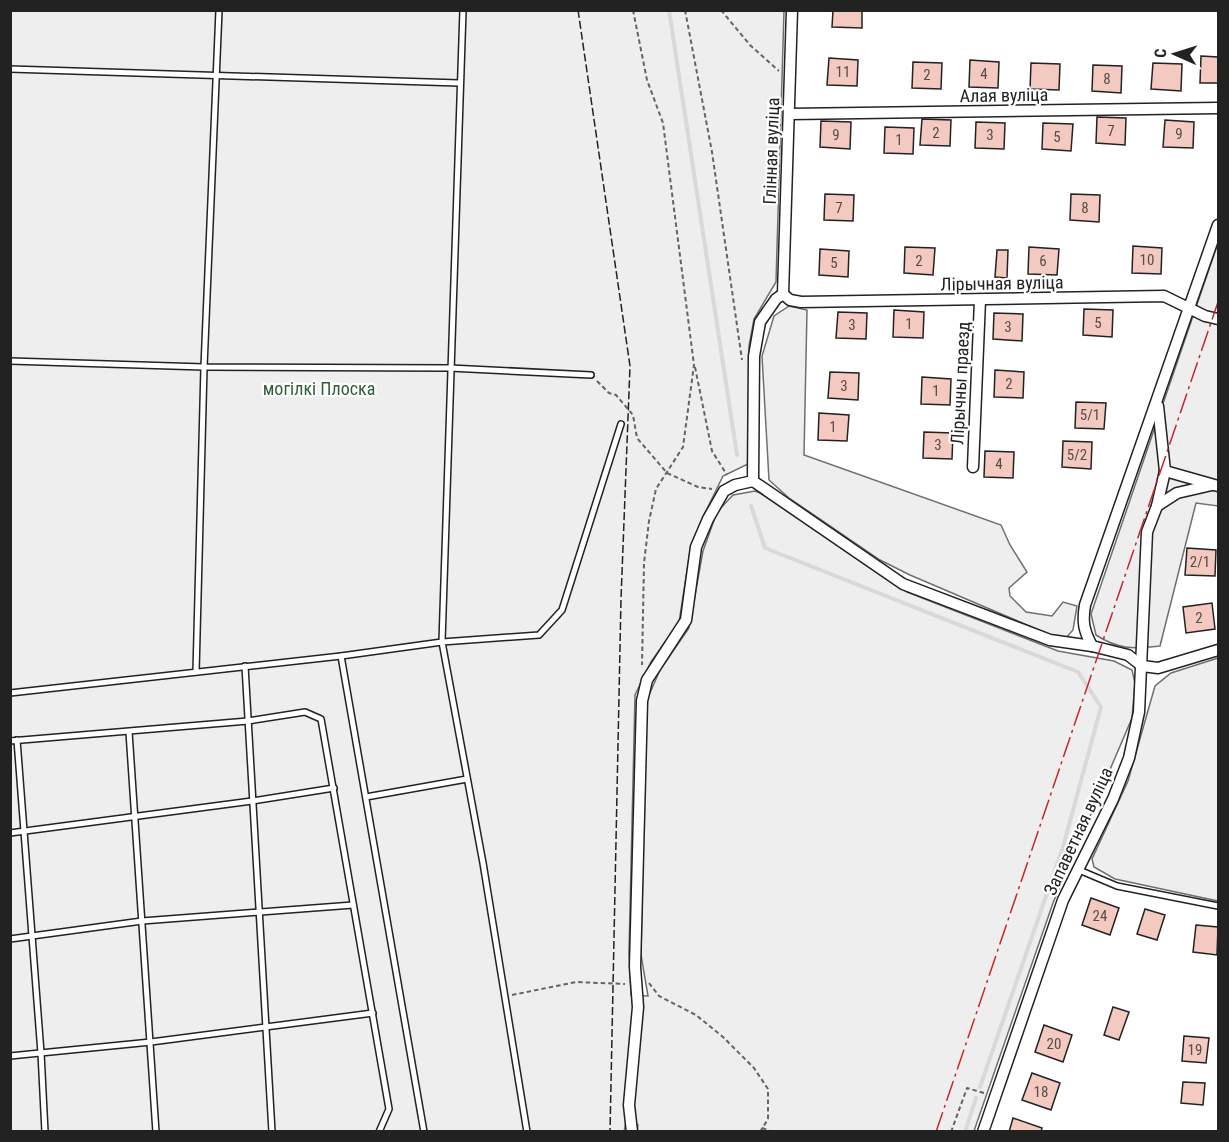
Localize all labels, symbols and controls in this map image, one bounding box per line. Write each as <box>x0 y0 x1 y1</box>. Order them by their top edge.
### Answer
north arrow <box>1145 24 1205 84</box>
text: С <box>1151 48 1170 58</box>
house number: 11 <box>836 63 850 81</box>
house number: 4 <box>980 65 988 83</box>
house number: 2 <box>923 66 931 84</box>
house number: 8 <box>1103 70 1111 88</box>
street label: Алая вуліца <box>960 84 1048 106</box>
street label: Глінная вуліца <box>759 97 783 205</box>
house number: 7 <box>1107 122 1115 140</box>
house number: 2 <box>932 124 940 142</box>
house number: 9 <box>1175 125 1183 143</box>
house number: 9 <box>832 126 840 144</box>
house number: 3 <box>986 126 994 144</box>
house number: 5 <box>1053 128 1061 146</box>
house number: 1 <box>895 131 903 149</box>
house number: 7 <box>835 199 843 217</box>
house number: 8 <box>1081 199 1089 217</box>
house number: 10 <box>1140 251 1154 269</box>
house number: 2 <box>915 252 923 270</box>
house number: 6 <box>1039 252 1047 270</box>
house number: 5 <box>830 254 838 272</box>
street label: Лірычная вуліца <box>940 271 1064 295</box>
house number: 5 <box>1094 314 1102 332</box>
house number: 1 <box>905 315 913 333</box>
house number: 3 <box>848 316 856 334</box>
house number: 3 <box>1004 318 1012 336</box>
street label: Лірычны праезд <box>946 321 974 445</box>
house number: 2 <box>1005 375 1013 393</box>
house number: 3 <box>840 377 848 395</box>
park label: могілкі Плоска <box>263 378 375 399</box>
house number: 1 <box>932 382 940 400</box>
house number: 5/1 <box>1080 406 1100 424</box>
house number: 1 <box>829 418 837 436</box>
house number: 3 <box>934 436 942 454</box>
house number: 5/2 <box>1067 446 1087 464</box>
house number: 4 <box>995 455 1003 473</box>
house number: 2/1 <box>1190 553 1210 571</box>
house number: 2 <box>1195 609 1203 627</box>
street label: Запаветная вуліца <box>1039 764 1117 898</box>
house number: 24 <box>1093 907 1107 925</box>
house number: 20 <box>1047 1035 1061 1053</box>
house number: 19 <box>1188 1041 1202 1059</box>
house number: 18 <box>1034 1083 1048 1101</box>

